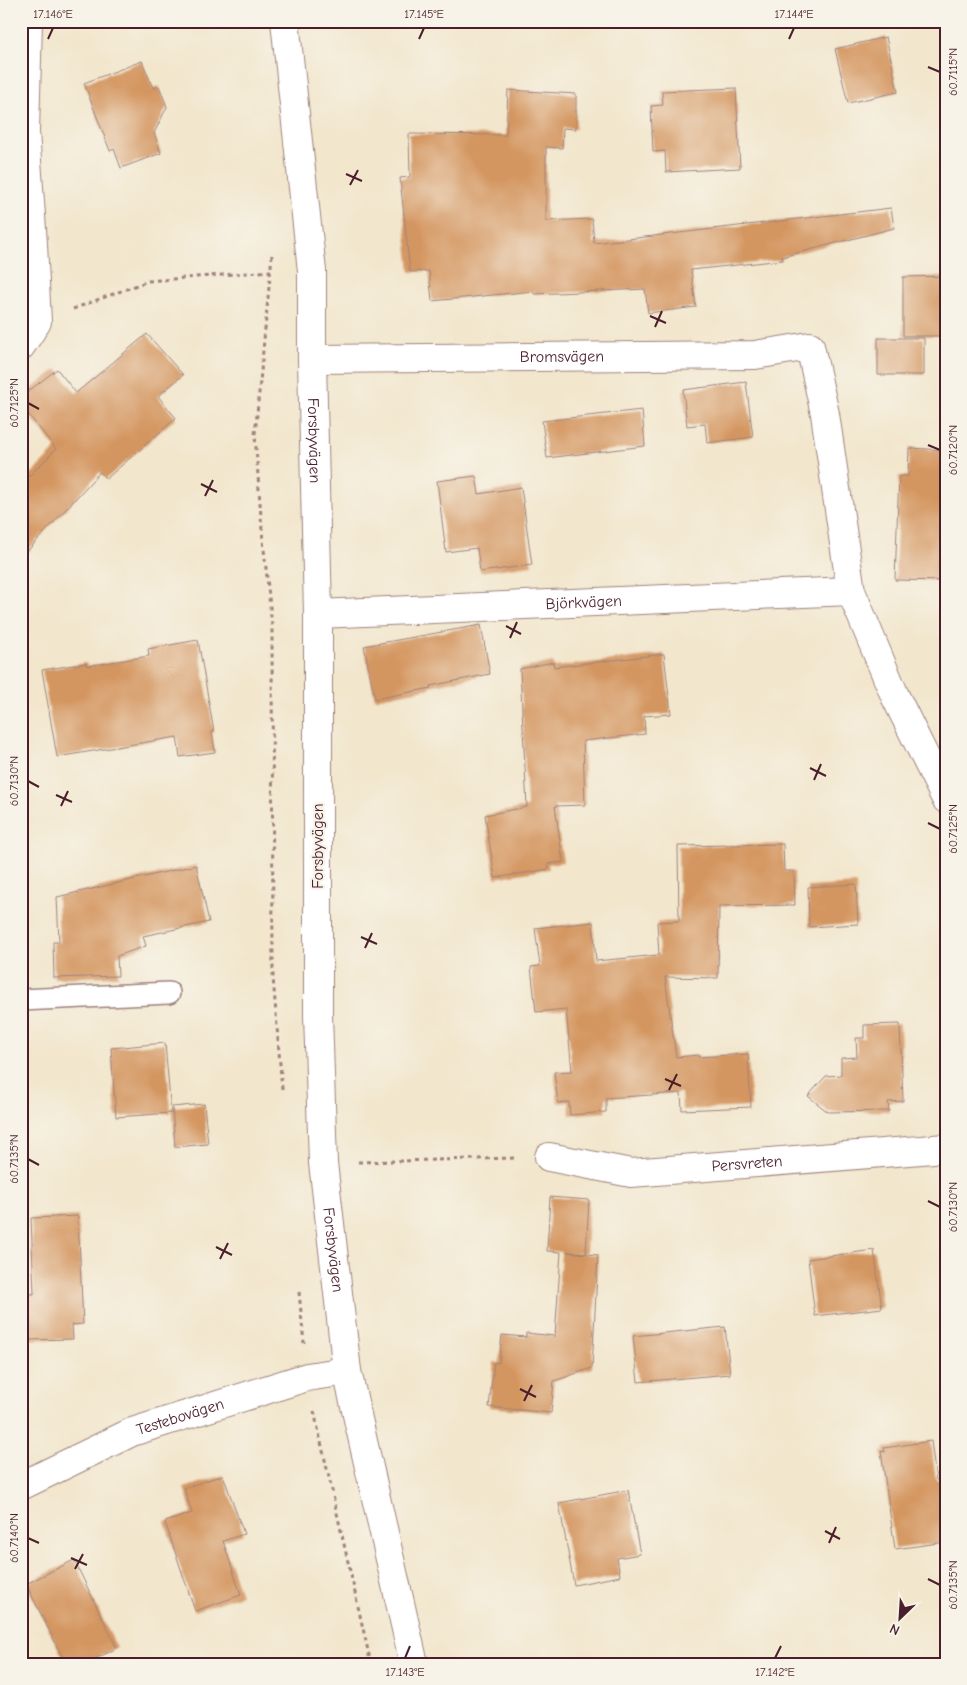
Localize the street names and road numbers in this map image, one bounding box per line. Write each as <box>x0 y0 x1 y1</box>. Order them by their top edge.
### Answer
street label: Bromsvägen <box>520 347 604 366</box>
street label: Forsbyvägen <box>304 398 324 483</box>
street label: Björkvägen <box>545 592 622 613</box>
street label: Forsbyvägen <box>309 803 327 889</box>
street label: Persvreten <box>711 1152 783 1176</box>
street label: Forsbyvägen <box>319 1206 347 1293</box>
street label: Testebovägen <box>134 1395 226 1439</box>

